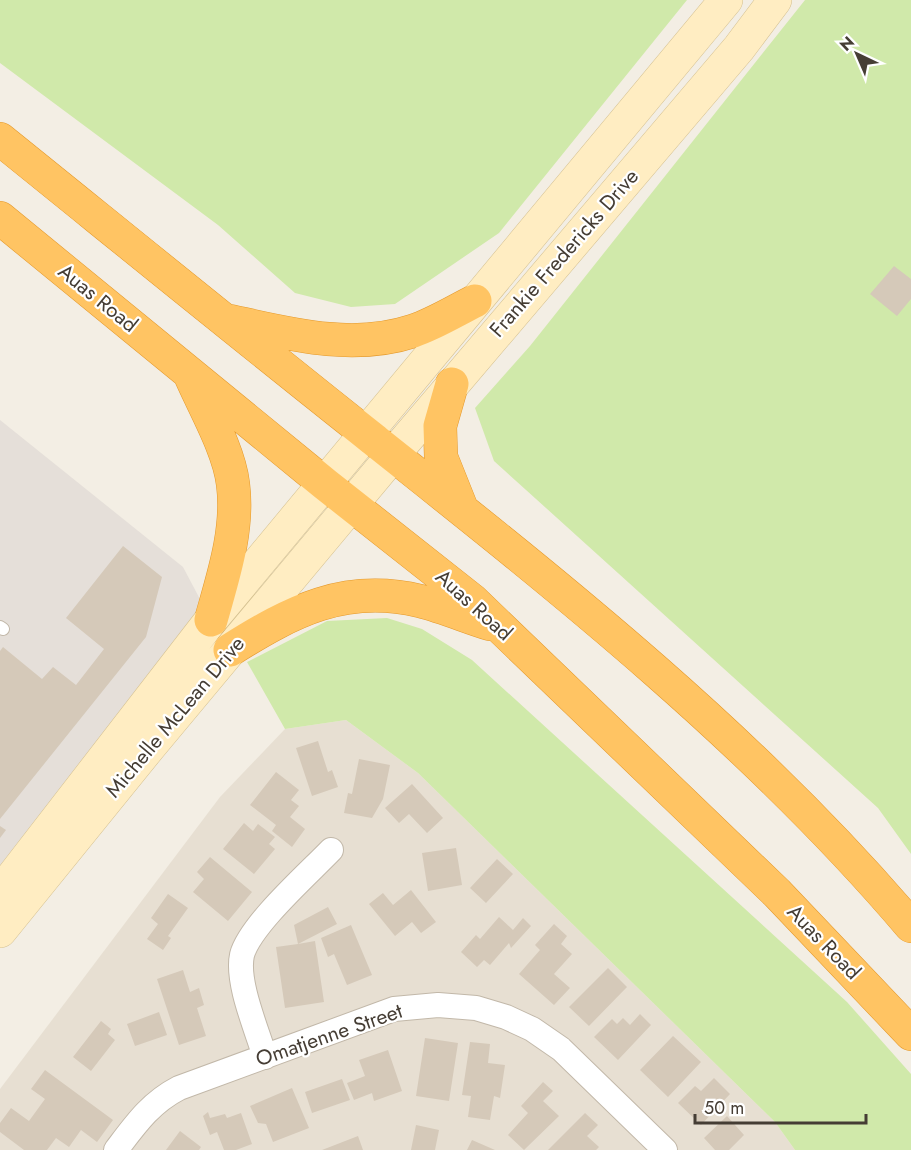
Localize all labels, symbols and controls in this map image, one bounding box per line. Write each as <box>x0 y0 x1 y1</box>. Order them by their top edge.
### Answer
north arrow <box>827 24 887 84</box>
text: N <box>834 31 859 56</box>
street label: Frankie Fredericks Drive <box>482 162 646 344</box>
street label: Auas Road <box>52 257 144 339</box>
street label: Auas Road <box>429 562 519 648</box>
street label: Michelle McLean Drive <box>98 630 252 804</box>
street label: Auas Road <box>780 898 868 986</box>
street label: Omatjenne Street <box>252 996 406 1074</box>
scale bar <box>695 1087 866 1125</box>
text: 50 m <box>704 1095 744 1121</box>

